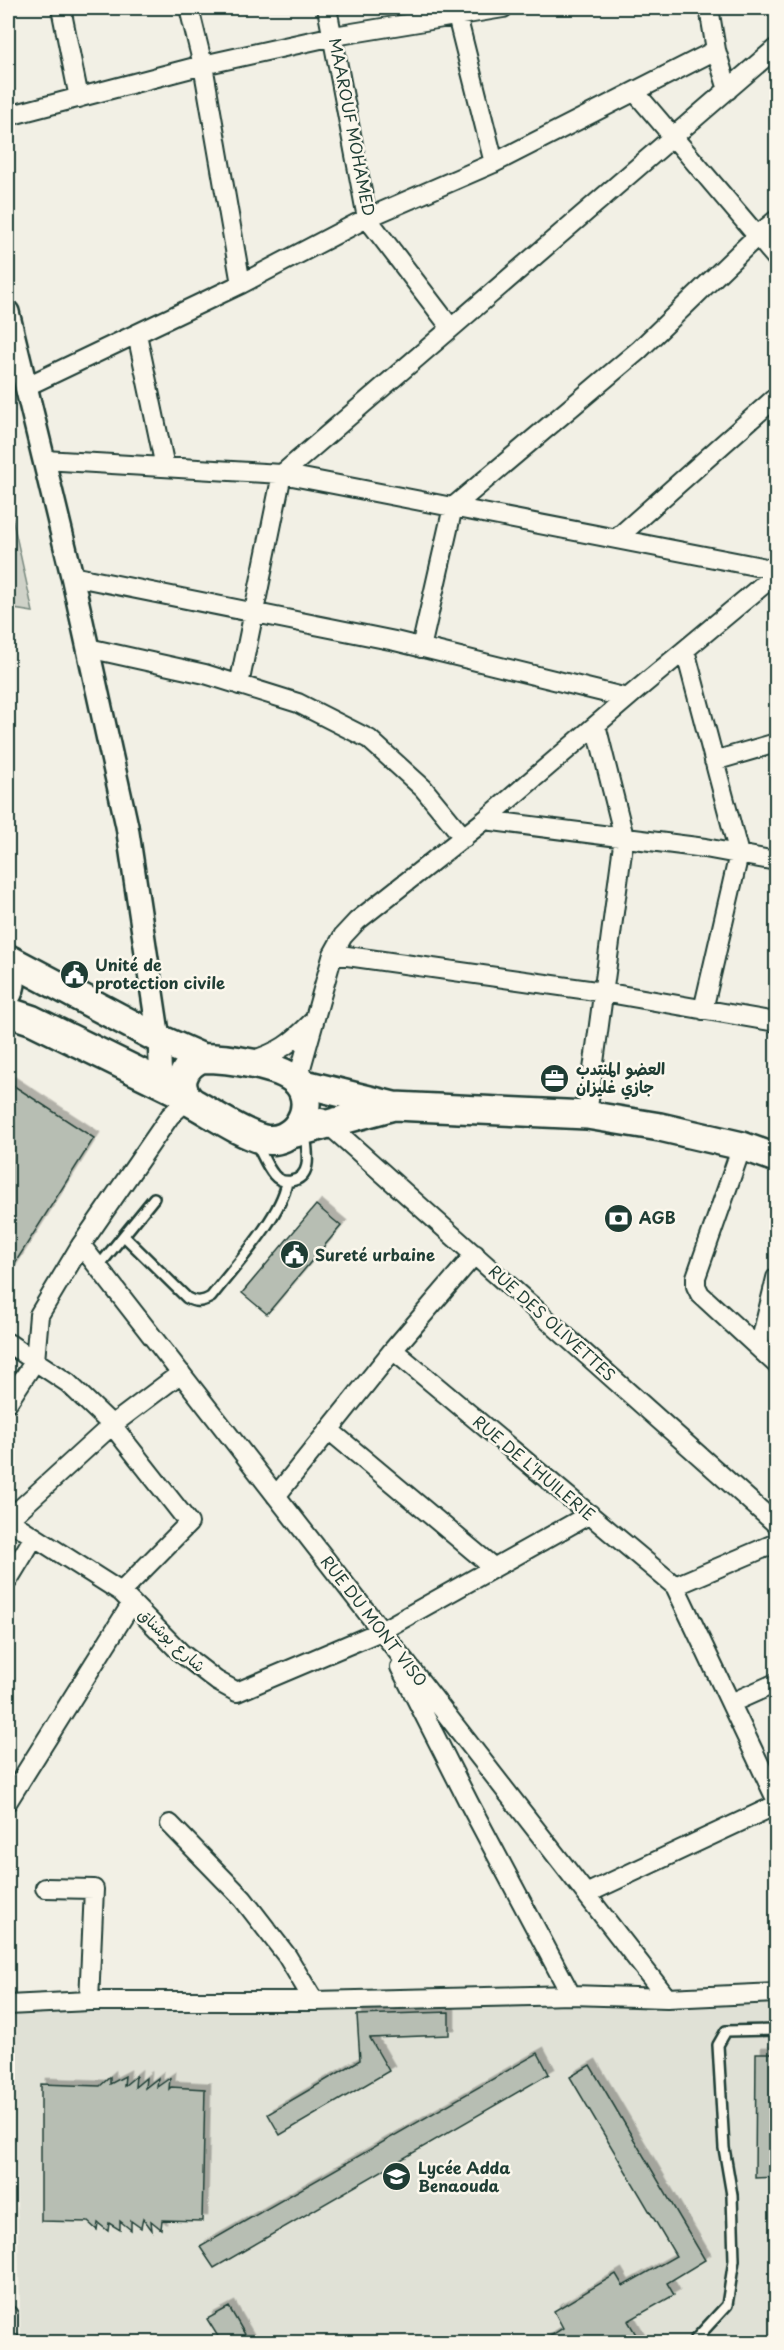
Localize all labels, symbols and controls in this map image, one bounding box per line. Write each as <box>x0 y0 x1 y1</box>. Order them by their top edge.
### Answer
street label: MAAROUF MOHAMED <box>324 36 382 218</box>
place label: Unité de protection civile <box>95 952 225 994</box>
public building icon: Unité de protection civile <box>58 958 90 990</box>
place label: العضو المنتدب جازي غليزان <box>576 1056 665 1100</box>
office icon: العضو المنتدب جازي غليزان <box>539 1062 571 1094</box>
bank icon: AGB <box>602 1202 634 1234</box>
place label: AGB <box>639 1205 676 1229</box>
public building icon: Sureté urbaine <box>278 1239 310 1271</box>
place label: Sureté urbaine <box>315 1242 435 1266</box>
street label: RUE DES OLIVETTES <box>484 1259 621 1386</box>
street label: RUE DE L'HUILERIE <box>468 1409 601 1526</box>
street label: RUE DU MONT VISO <box>316 1550 434 1691</box>
street label: شارع بوشناق <box>133 1602 212 1678</box>
place label: Lycée Adda Benaouda <box>418 2155 511 2197</box>
school or university icon: Lycée Adda Benaouda <box>381 2161 413 2193</box>

